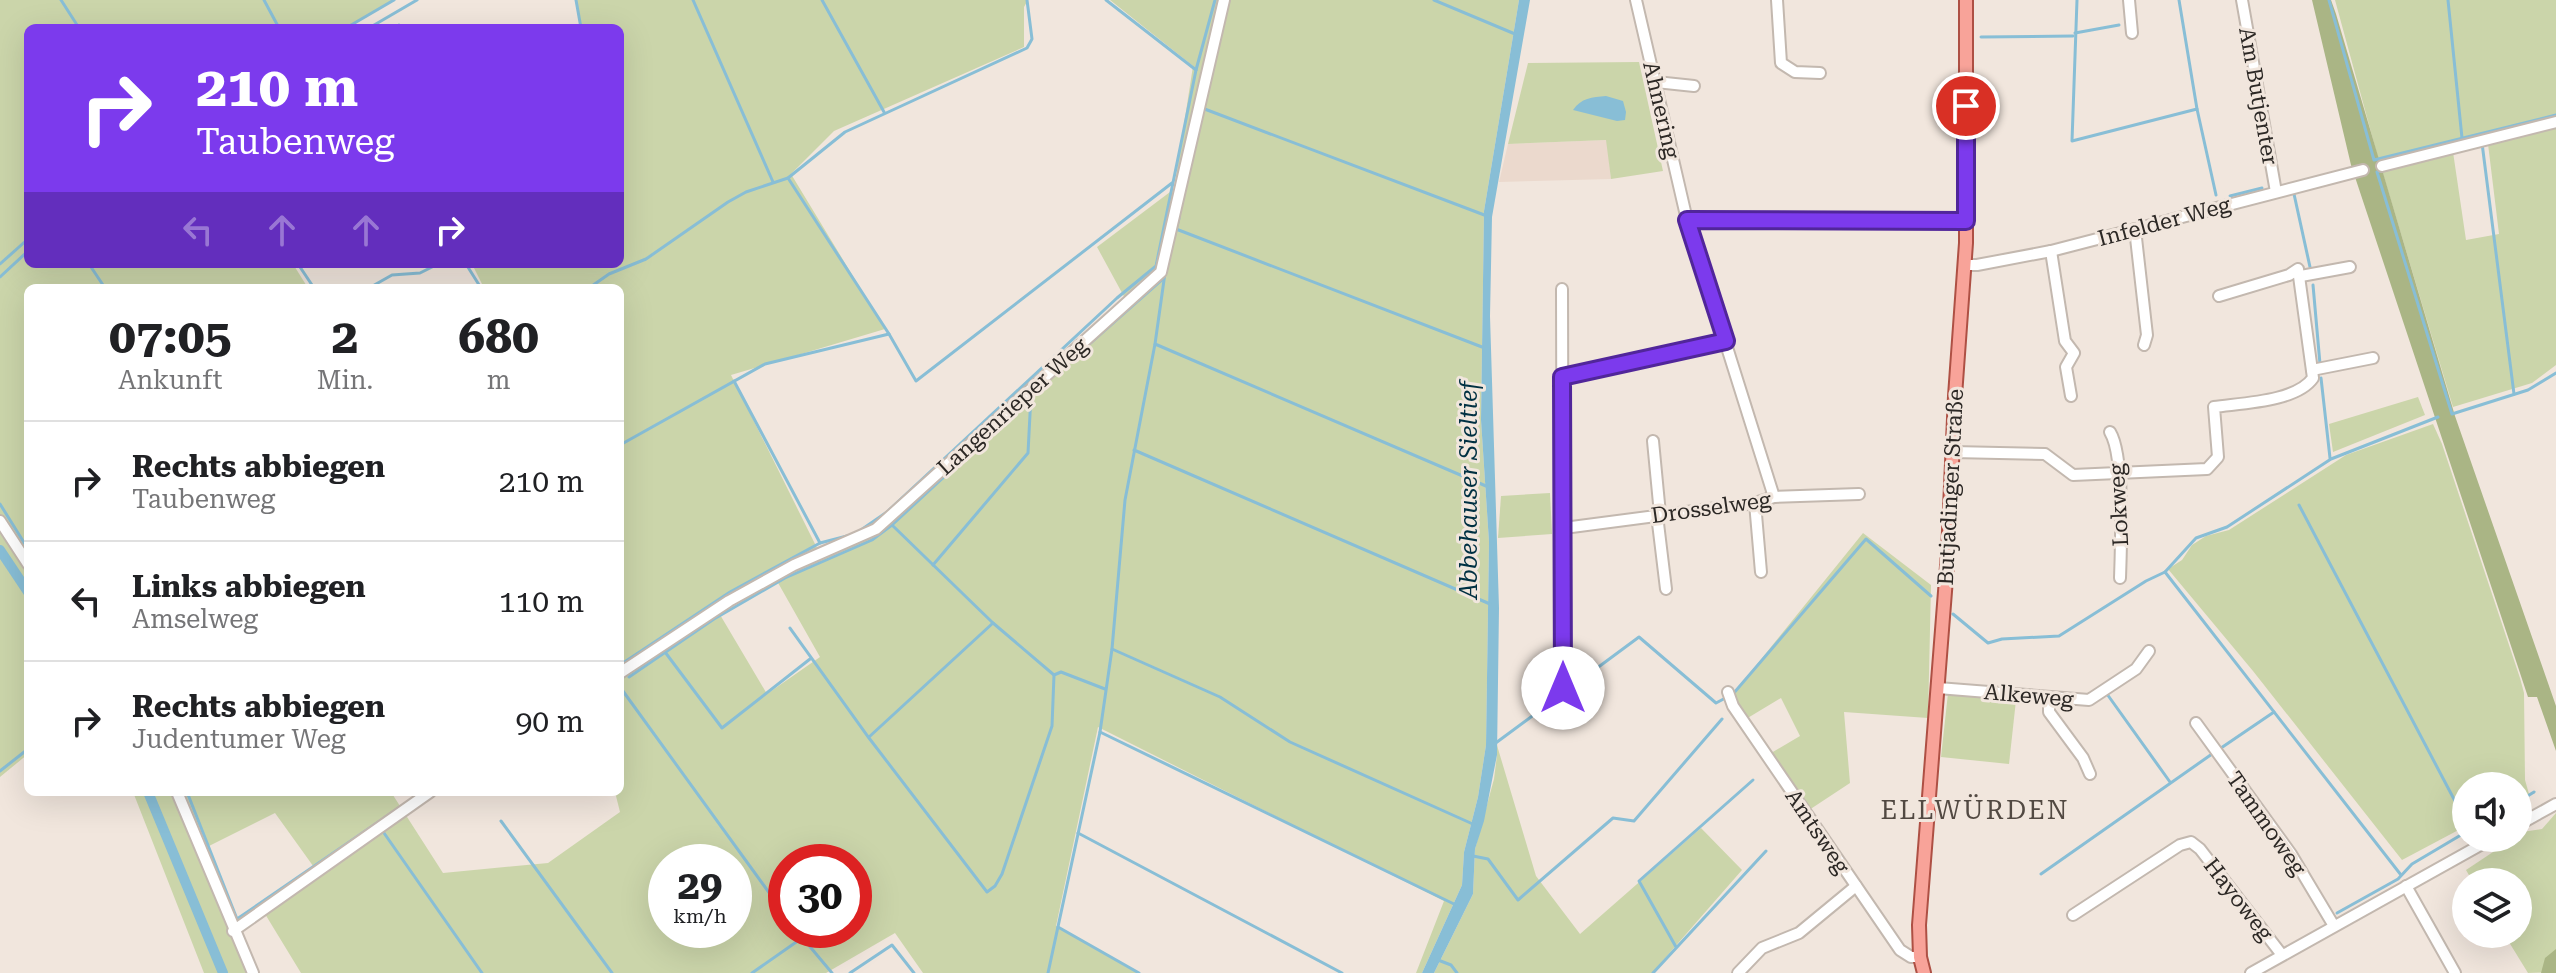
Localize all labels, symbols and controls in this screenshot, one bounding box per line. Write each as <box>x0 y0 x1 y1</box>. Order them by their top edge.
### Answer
street label: Am Butjenter <box>2234 25 2283 167</box>
text: 210 m <box>196 54 358 120</box>
icon: right <box>64 56 168 160</box>
street label: Ahnering <box>1638 59 1685 162</box>
pin <box>1932 72 2000 140</box>
icon: arrive <box>1944 84 1988 128</box>
text: Taubenweg <box>196 121 394 163</box>
street label: Infelder Weg <box>2095 192 2234 251</box>
icon: left <box>176 208 220 252</box>
icon: ahead <box>260 208 304 252</box>
icon: ahead <box>344 208 388 252</box>
icon: right <box>428 208 472 252</box>
text: 07:05 <box>109 309 232 365</box>
text: 2 <box>331 309 358 365</box>
text: 680 <box>458 309 539 365</box>
street label: Langenrieper Weg <box>932 332 1093 480</box>
text: Ankunft <box>118 365 222 395</box>
text: Min. <box>317 365 373 395</box>
text: m <box>487 365 510 395</box>
water label: Abbehauser Sieltief <box>1455 378 1483 601</box>
street label: Butjadinger Straße <box>1933 388 1968 586</box>
text: Rechts abbiegen <box>132 449 385 484</box>
icon: right <box>64 459 108 503</box>
street label: Lokweg <box>2104 462 2133 547</box>
text: 210 m <box>499 464 584 499</box>
text: Taubenweg <box>132 484 275 514</box>
street label: Drosselweg <box>1649 487 1773 528</box>
text: Links abbiegen <box>132 569 366 604</box>
icon: left <box>64 579 108 623</box>
text: 110 m <box>499 584 584 619</box>
text: Amselweg <box>132 604 258 634</box>
position arrow <box>1521 646 1605 730</box>
street label: Alkeweg <box>1983 679 2075 712</box>
text: Rechts abbiegen <box>132 689 385 724</box>
icon: right <box>64 699 108 743</box>
text: 90 m <box>515 704 584 739</box>
text: Judentumer Weg <box>132 724 346 754</box>
street label: Tammoweg <box>2222 767 2312 880</box>
map controls <box>2452 772 2532 948</box>
button: sound <box>2452 772 2532 852</box>
street label: Amtsweg <box>1780 784 1855 879</box>
district label: ELLWÜRDEN <box>1881 794 2069 825</box>
speed limit sign: 30 <box>768 844 872 948</box>
street label: Hayoweg <box>2199 853 2279 946</box>
text: 29 <box>678 862 722 909</box>
button: layers <box>2452 868 2532 948</box>
text: km/h <box>673 904 727 928</box>

